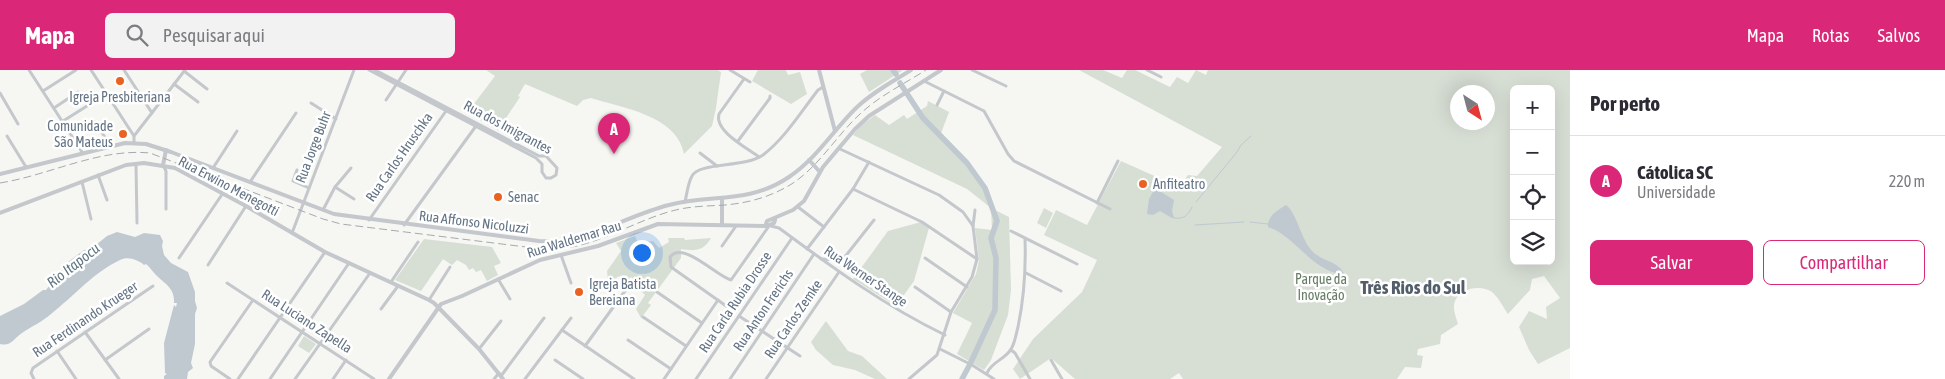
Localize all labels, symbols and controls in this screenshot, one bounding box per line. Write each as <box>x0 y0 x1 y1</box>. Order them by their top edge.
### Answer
search box <box>105 13 455 58</box>
icon: search <box>123 21 151 49</box>
text: Mapa <box>25 22 75 49</box>
text: Pesquisar aqui <box>163 24 265 46</box>
text: Mapa <box>1747 25 1784 46</box>
text: Rotas <box>1812 25 1849 46</box>
text: Salvos <box>1877 25 1920 46</box>
marker: Igreja Presbiteriana <box>114 75 126 87</box>
north arrow <box>1450 85 1495 130</box>
map controls <box>1510 85 1555 265</box>
button: + <box>1510 85 1555 130</box>
place label: Igreja Presbiteriana <box>69 89 171 105</box>
text: Por perto <box>1590 91 1660 115</box>
street label: Rua dos Imigrantes <box>461 97 555 157</box>
street label: Rua Jorge Buhr <box>292 108 334 185</box>
street label: Rua Carlos Hruschka <box>362 110 436 204</box>
pin: A <box>598 113 630 154</box>
place label: Comunidade São Mateus <box>47 118 113 150</box>
marker: Comunidade São Mateus <box>117 128 129 140</box>
button: − <box>1510 130 1555 175</box>
street label: Rua Erwino Menegotti <box>176 153 282 219</box>
text: Cátolica SC <box>1637 161 1713 183</box>
text: A <box>1602 172 1610 190</box>
text: 220 m <box>1889 172 1925 190</box>
button: locate <box>1510 175 1555 220</box>
place label: Anfiteatro <box>1153 176 1205 192</box>
marker: Anfiteatro <box>1137 178 1149 190</box>
text: Universidade <box>1637 183 1716 201</box>
place label: Senac <box>508 189 540 205</box>
marker: Senac <box>492 191 504 203</box>
street label: Rua Affonso Nicoluzzi <box>418 207 530 237</box>
street label: Rua Waldemar Rau <box>525 217 623 261</box>
button: layers <box>1510 220 1555 265</box>
water label: Rio Itapocu <box>43 239 103 291</box>
your location <box>629 240 655 266</box>
button: Salvar <box>1590 240 1753 285</box>
button: Compartilhar <box>1763 240 1925 285</box>
street label: Rua Werner Stange <box>821 242 911 310</box>
street label: Rua Carla Rubia Drosse <box>695 249 775 355</box>
street label: Rua Anton Frerichs <box>730 266 796 354</box>
park label: Parque da Inovação <box>1295 271 1347 303</box>
place label: Igreja Batista Bereiana <box>589 276 657 308</box>
district label: Três Rios do Sul <box>1360 276 1467 298</box>
street label: Rua Ferdinando Krueger <box>29 277 141 360</box>
street label: Rua Carlos Zemke <box>761 277 825 361</box>
street label: Rua Luciano Zapella <box>259 286 355 356</box>
marker: Igreja Batista Bereiana <box>573 286 585 298</box>

